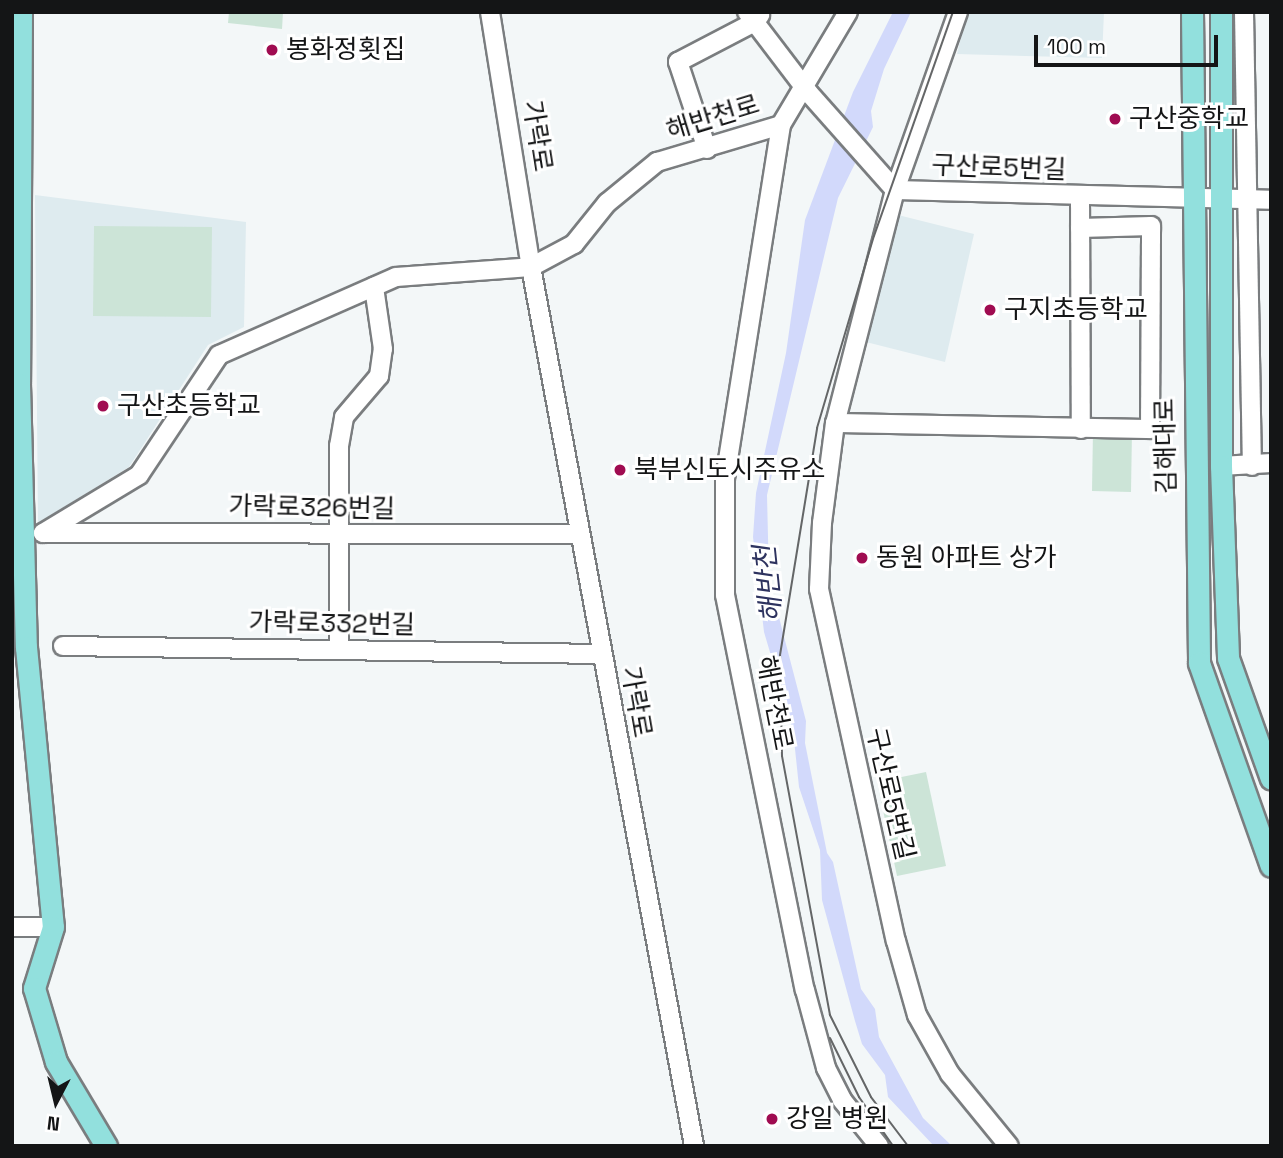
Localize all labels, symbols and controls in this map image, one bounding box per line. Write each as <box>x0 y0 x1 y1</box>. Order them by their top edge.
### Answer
scale bar <box>1038 21 1222 65</box>
text: 100 m <box>1047 33 1106 60</box>
place label: 봉화정횟집 <box>286 34 406 66</box>
marker: 봉화정횟집 <box>264 42 280 58</box>
street label: 해반천로 <box>663 89 763 147</box>
street label: 가락로 <box>516 98 558 174</box>
place label: 구산중학교 <box>1129 103 1249 135</box>
marker: 구산중학교 <box>1107 111 1123 127</box>
street label: 구산로5번길 <box>931 150 1067 186</box>
place label: 구지초등학교 <box>1004 294 1148 326</box>
marker: 구지초등학교 <box>982 302 998 318</box>
place label: 구산초등학교 <box>117 390 261 422</box>
marker: 구산초등학교 <box>95 398 111 414</box>
street label: 김해대로 <box>1150 398 1182 494</box>
place label: 북부신도시주유소 <box>634 454 825 486</box>
marker: 북부신도시주유소 <box>612 462 628 478</box>
street label: 가락로326번길 <box>228 491 396 525</box>
place label: 동원 아파트 상가 <box>876 542 1057 574</box>
water label: 해반천 <box>747 544 789 624</box>
marker: 동원 아파트 상가 <box>854 550 870 566</box>
street label: 가락로332번길 <box>248 607 416 641</box>
street label: 해반천로 <box>750 653 798 753</box>
street label: 가락로 <box>614 664 658 740</box>
street label: 구산로5번길 <box>860 725 920 863</box>
north arrow <box>21 1067 91 1137</box>
place label: 강일 병원 <box>786 1103 888 1135</box>
text: N <box>46 1110 61 1137</box>
marker: 강일 병원 <box>764 1111 780 1127</box>

